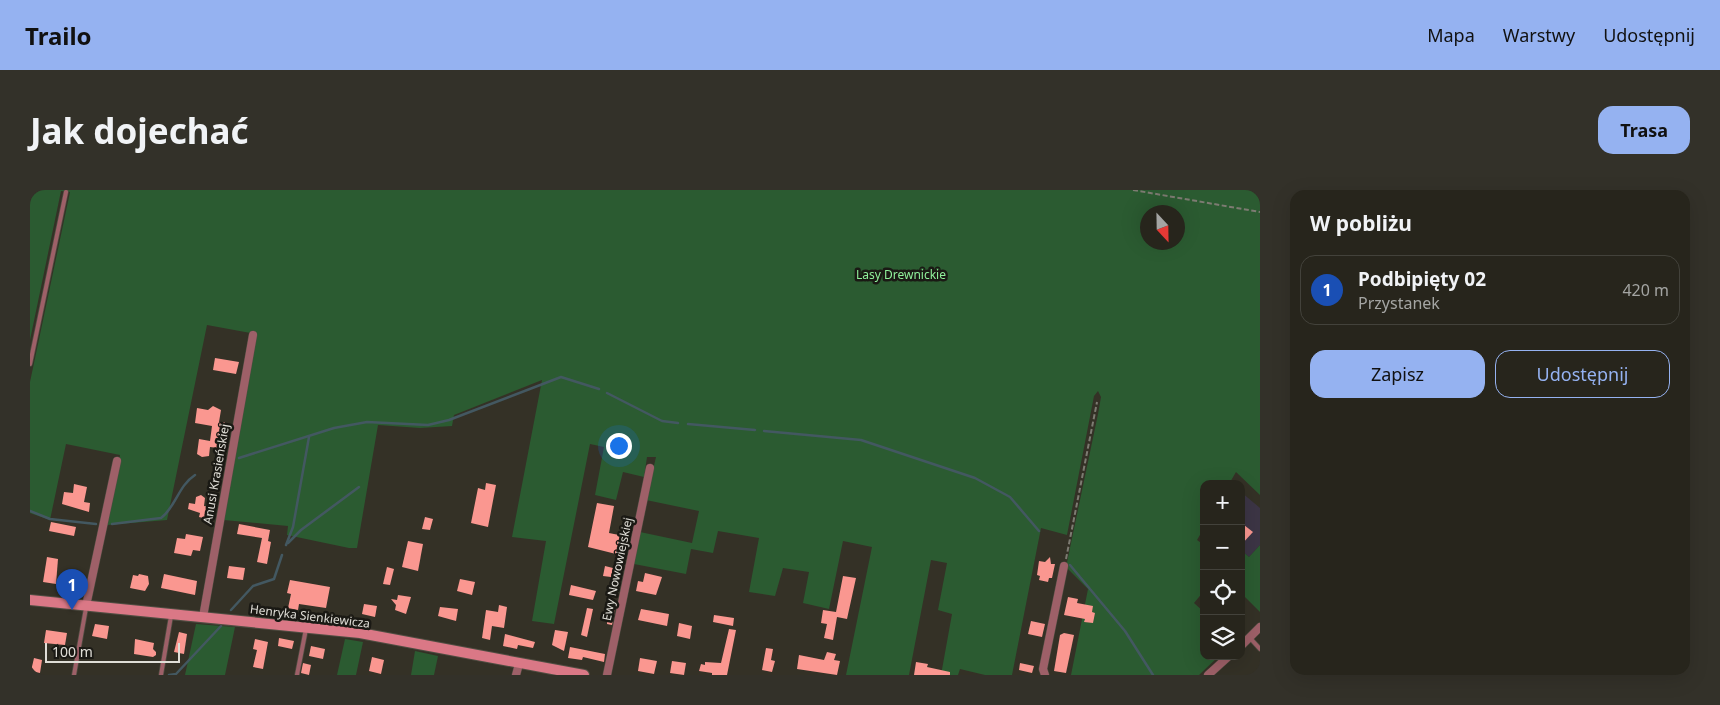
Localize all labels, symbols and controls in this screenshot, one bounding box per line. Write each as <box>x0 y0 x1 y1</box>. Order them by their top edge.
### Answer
text: Trailo <box>25 19 92 52</box>
text: Mapa <box>1427 23 1475 47</box>
text: Warstwy <box>1503 23 1575 47</box>
text: Udostępnij <box>1603 23 1695 47</box>
button: Trasa <box>1598 106 1690 154</box>
text: Jak dojechać <box>30 107 249 154</box>
north arrow <box>1140 205 1185 250</box>
text: W pobliżu <box>1310 209 1412 237</box>
park label: Lasy Drewnickie <box>856 266 946 283</box>
text: Podbipięty 02 <box>1358 266 1486 292</box>
text: 1 <box>1322 279 1332 301</box>
text: 420 m <box>1622 279 1669 301</box>
text: Przystanek <box>1358 292 1440 314</box>
button: Zapisz <box>1310 350 1485 398</box>
button: Udostępnij <box>1495 350 1670 398</box>
street label: Anusi Krasieńskiej <box>199 423 233 525</box>
your location <box>606 433 632 459</box>
map controls <box>1200 480 1245 660</box>
button: + <box>1200 480 1245 525</box>
street label: Ewy Nowowiejskiej <box>598 516 636 622</box>
button: − <box>1200 525 1245 570</box>
pin: 1 <box>56 569 88 610</box>
button: locate <box>1200 570 1245 615</box>
street label: Henryka Sienkiewicza <box>249 600 371 632</box>
button: layers <box>1200 615 1245 660</box>
scale bar <box>45 640 180 663</box>
text: 100 m <box>52 642 93 661</box>

